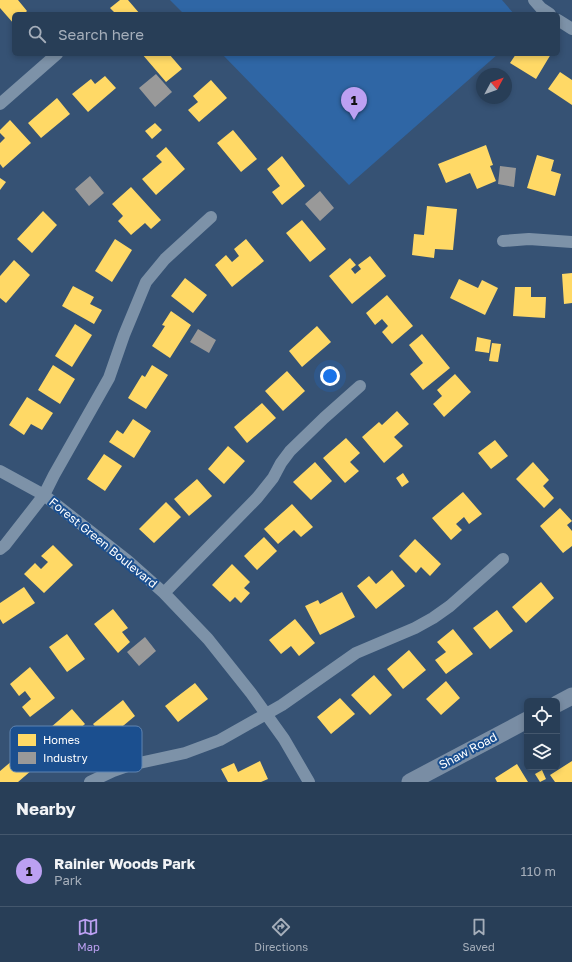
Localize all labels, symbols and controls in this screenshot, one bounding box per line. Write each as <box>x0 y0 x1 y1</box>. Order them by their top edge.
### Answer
search box <box>12 12 560 56</box>
icon: search <box>26 23 48 45</box>
text: Search here <box>58 25 144 43</box>
north arrow <box>476 68 512 104</box>
pin: 1 <box>341 87 367 120</box>
your location <box>320 366 340 386</box>
street label: Forest Green Boulevard <box>46 494 161 591</box>
map controls <box>524 698 560 770</box>
button: locate <box>524 698 560 734</box>
legend <box>10 726 142 772</box>
street label: Shaw Road <box>436 729 499 772</box>
text: Homes <box>43 733 80 746</box>
button: layers <box>524 734 560 770</box>
text: Industry <box>43 751 88 764</box>
text: Nearby <box>16 798 76 819</box>
text: Rainier Woods Park <box>54 854 195 872</box>
text: 1 <box>26 863 32 879</box>
text: 110 m <box>521 863 556 879</box>
text: Park <box>54 872 82 888</box>
tab: Map <box>77 916 100 953</box>
tab: Directions <box>254 916 308 953</box>
tab: Saved <box>463 916 495 953</box>

